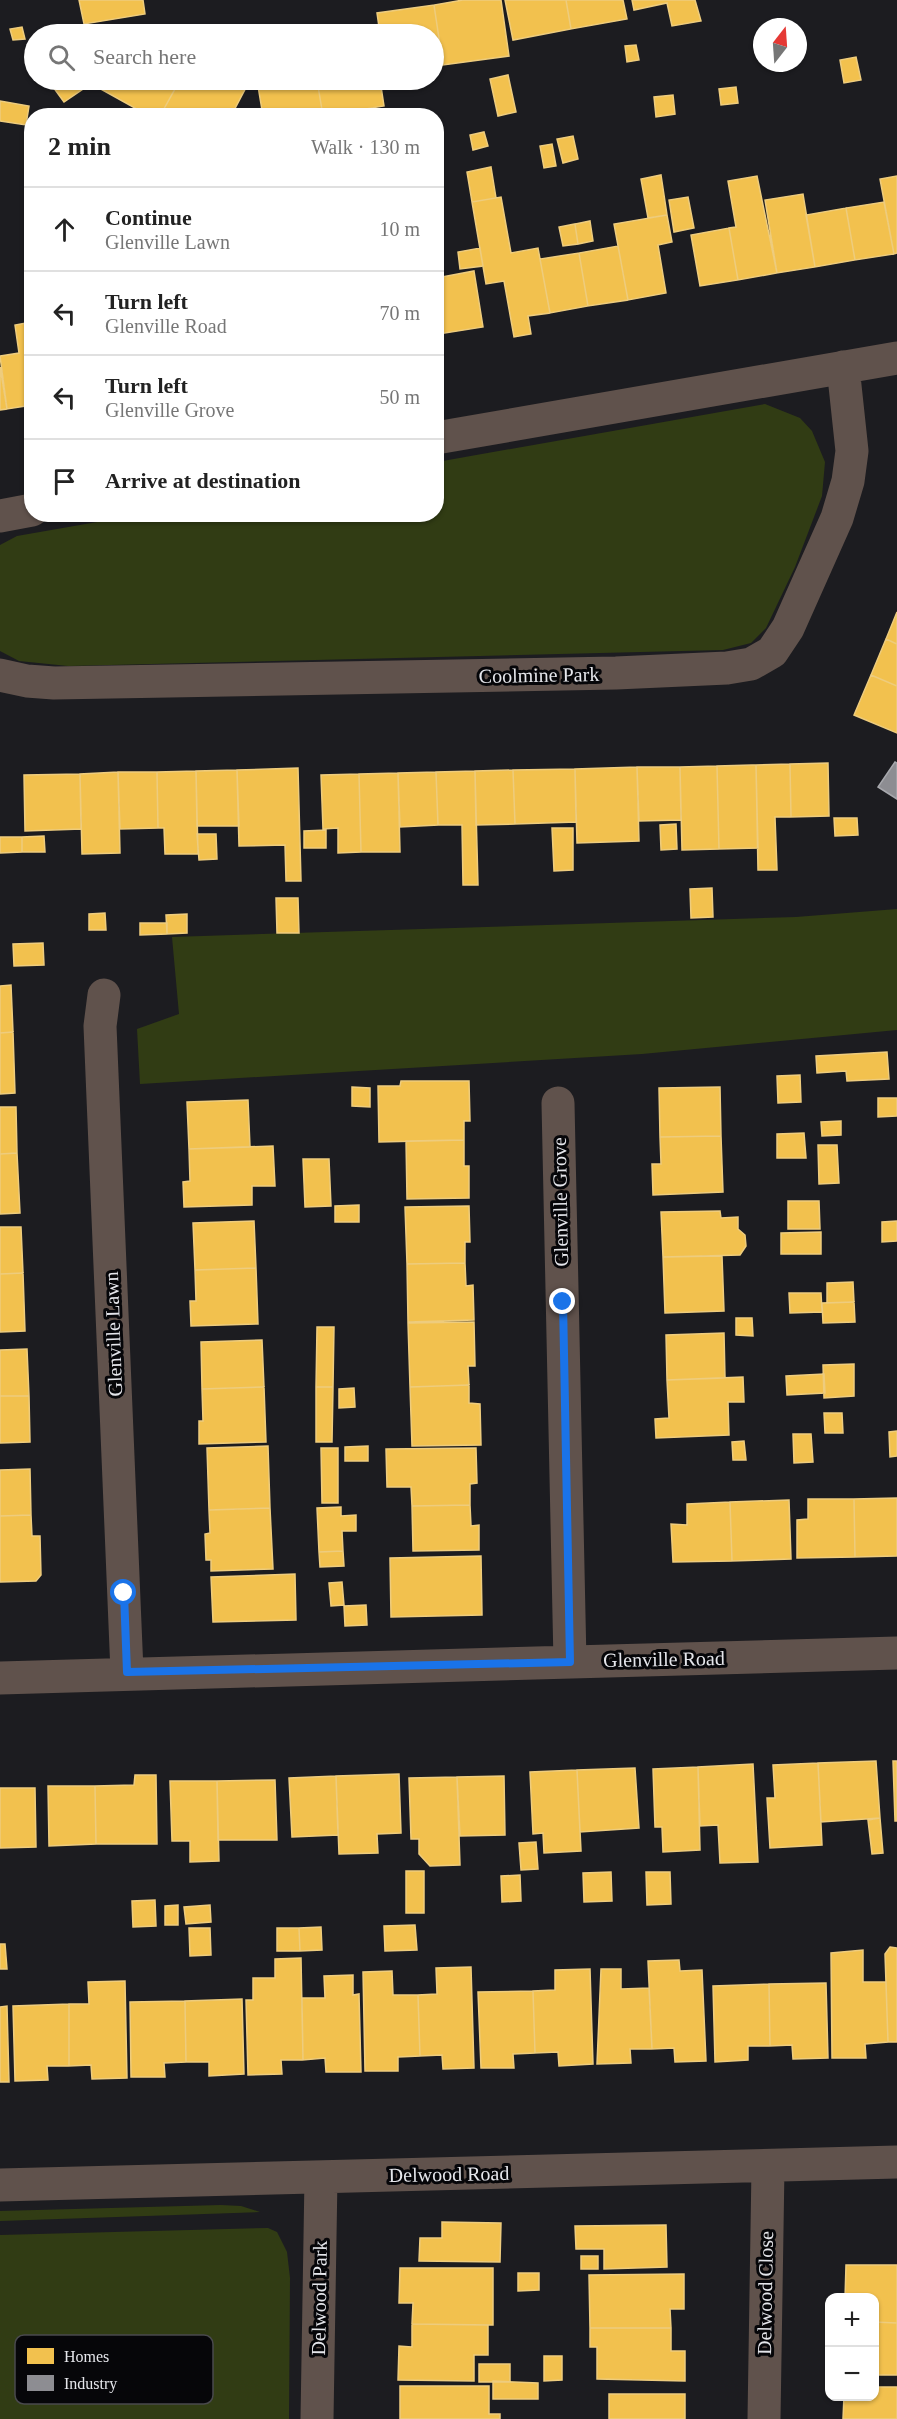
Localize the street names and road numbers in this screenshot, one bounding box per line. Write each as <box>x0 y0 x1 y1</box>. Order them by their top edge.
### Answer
street label: Coolmine Park <box>479 663 599 687</box>
street label: Glenville Grove <box>548 1137 572 1267</box>
street label: Glenville Lawn <box>100 1271 126 1397</box>
street label: Glenville Road <box>603 1647 725 1671</box>
street label: Delwood Road <box>389 2162 509 2186</box>
street label: Delwood Close <box>753 2231 777 2355</box>
street label: Delwood Park <box>307 2240 331 2356</box>

